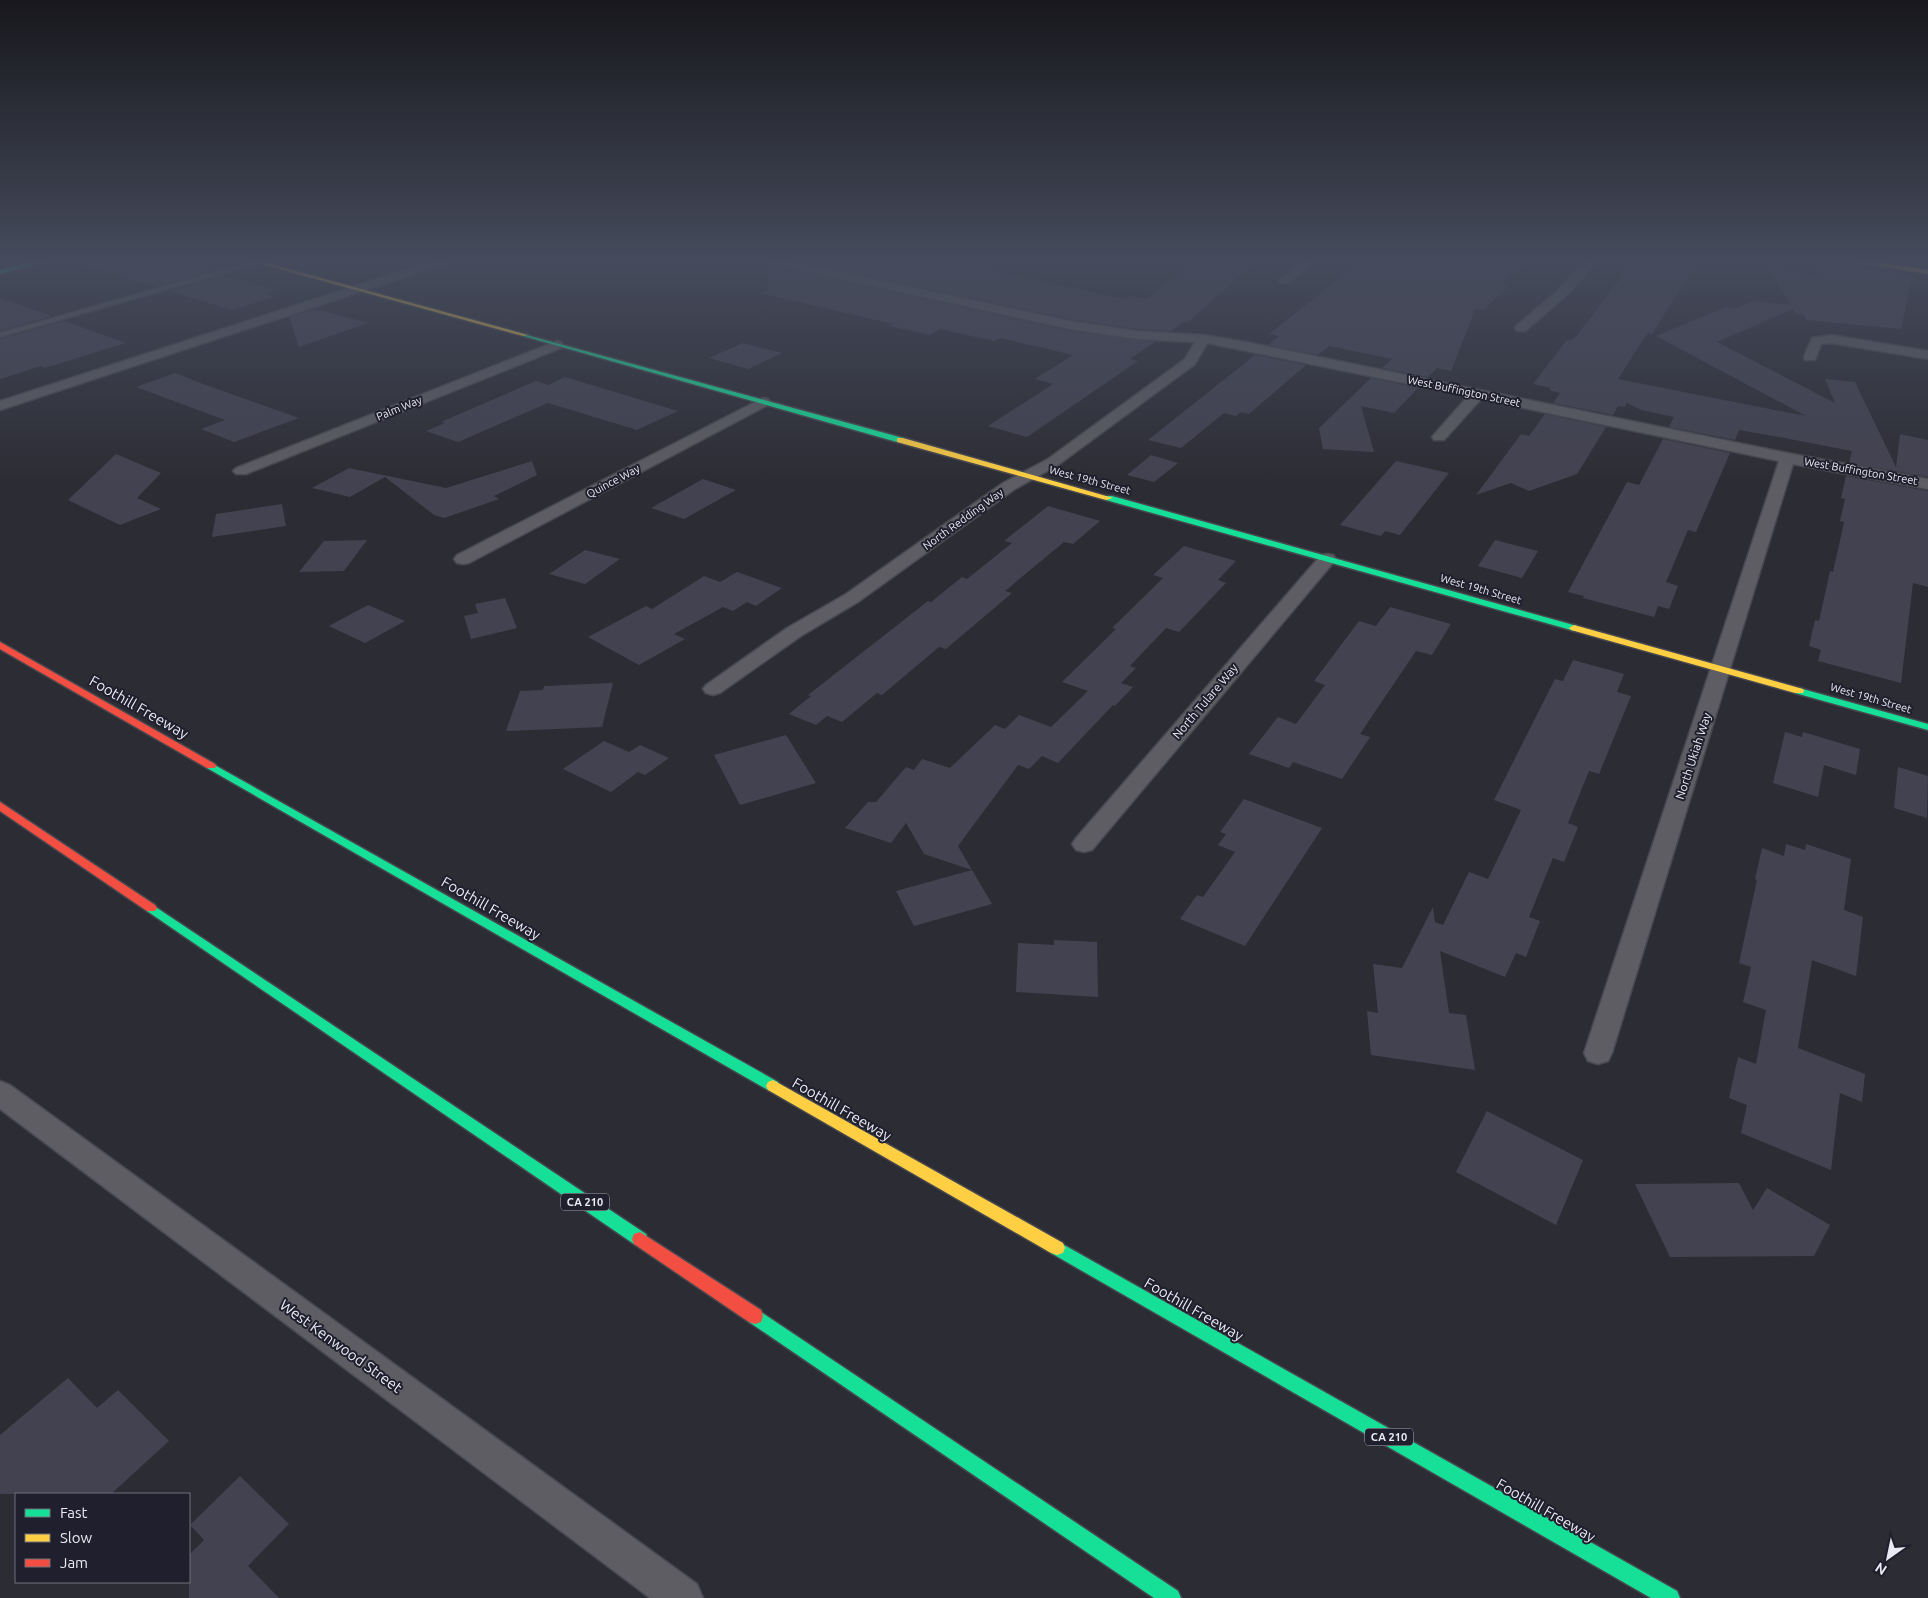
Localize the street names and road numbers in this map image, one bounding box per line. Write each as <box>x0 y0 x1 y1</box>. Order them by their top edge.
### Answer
street label: West Buffington Street <box>1407 373 1522 409</box>
street label: Palm Way <box>375 393 424 423</box>
street label: West Buffington Street <box>1803 455 1919 487</box>
street label: Quince Way <box>584 462 642 500</box>
street label: West 19th Street <box>1048 463 1133 497</box>
street label: North Redding Way <box>921 486 1006 552</box>
street label: West 19th Street <box>1439 572 1524 607</box>
street label: North Tulare Way <box>1170 661 1240 741</box>
street label: Foothill Freeway <box>87 672 191 742</box>
street label: West 19th Street <box>1829 681 1914 716</box>
street label: North Ukiah Way <box>1673 711 1713 801</box>
street label: Foothill Freeway <box>439 873 543 943</box>
street label: Foothill Freeway <box>790 1074 894 1144</box>
road number: CA 210 <box>561 1194 609 1210</box>
street label: Foothill Freeway <box>1142 1274 1246 1344</box>
street label: West Kenwood Street <box>277 1296 405 1396</box>
road number: CA 210 <box>1365 1428 1413 1445</box>
street label: Foothill Freeway <box>1494 1475 1598 1545</box>

